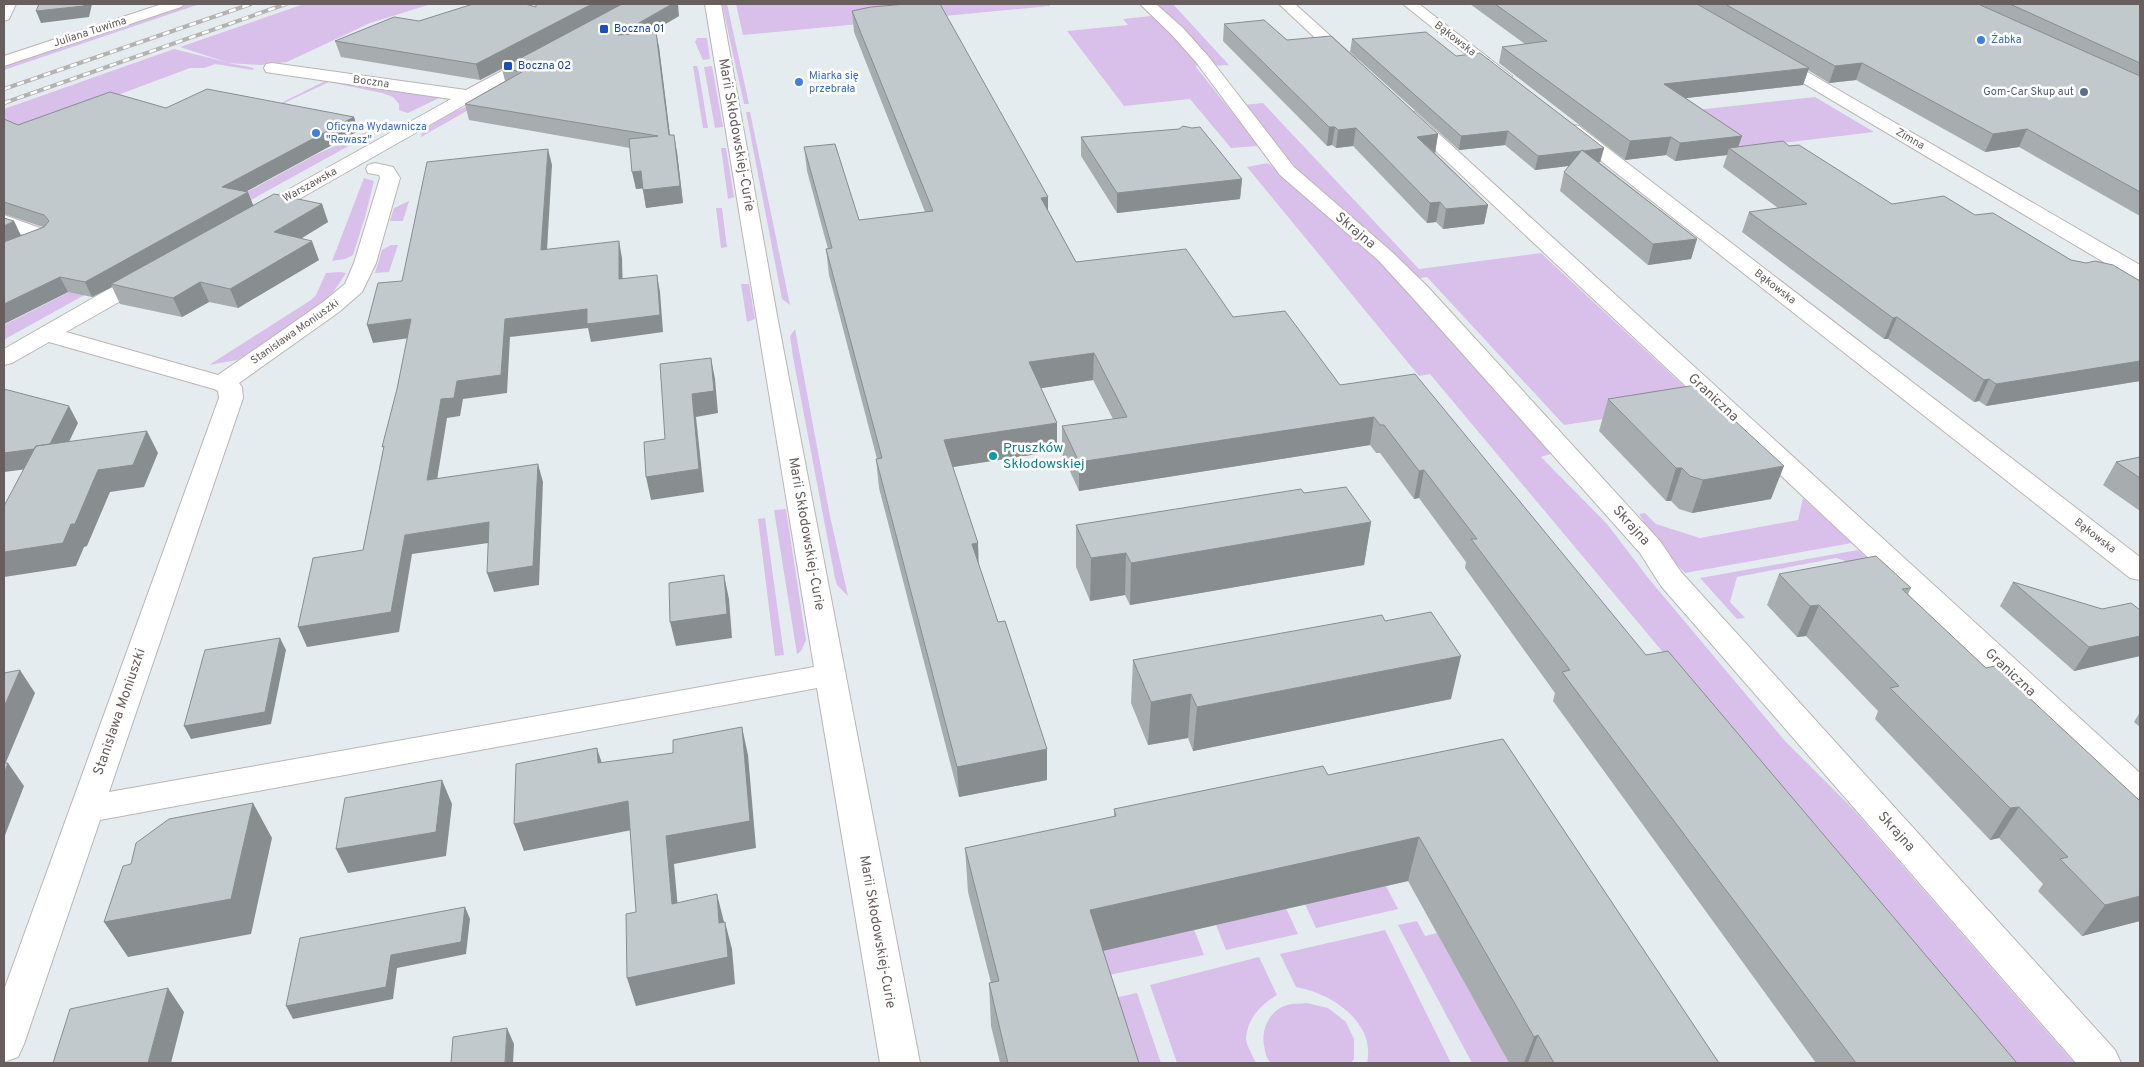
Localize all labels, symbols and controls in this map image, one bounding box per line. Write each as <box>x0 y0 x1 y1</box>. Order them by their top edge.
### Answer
street label: Juliana Tuwima <box>52 14 128 50</box>
street label: Bąkowska <box>1431 18 1479 60</box>
place label: Boczna 01 <box>614 22 664 36</box>
marker: Boczna 01 <box>598 23 610 35</box>
place label: Żabka <box>1991 32 2022 47</box>
marker: Żabka <box>1975 34 1987 46</box>
street label: Marii Skłodowskiej-Curie <box>714 57 758 213</box>
place label: Boczna 02 <box>518 59 571 73</box>
marker: Boczna 02 <box>502 60 514 72</box>
place label: Miarka się przebrała <box>809 69 859 96</box>
street label: Boczna <box>352 73 390 92</box>
marker: Miarka się przebrała <box>793 76 805 88</box>
place label: Gom-Car Skup aut <box>1983 85 2074 99</box>
marker: Gom-Car Skup aut <box>2078 86 2090 98</box>
place label: Oficyna Wydawnicza "Rewasz" <box>326 120 427 147</box>
street label: Zimna <box>1893 125 1927 153</box>
marker: Oficyna Wydawnicza "Rewasz" <box>310 127 322 139</box>
street label: Warszawska <box>281 164 340 206</box>
street label: Skrajna <box>1331 209 1379 253</box>
street label: Bąkowska <box>1751 266 1799 308</box>
street label: Stanisława Moniuszki <box>248 296 342 368</box>
street label: Graniczna <box>1684 370 1742 426</box>
place label: Pruszków Skłodowskiej <box>1003 440 1085 473</box>
marker: Pruszków Skłodowskiej <box>987 450 999 462</box>
street label: Marii Skłodowskiej-Curie <box>784 456 828 612</box>
street label: Skrajna <box>1609 503 1653 549</box>
street label: Bąkowska <box>2071 515 2119 557</box>
street label: Graniczna <box>1981 645 2039 701</box>
street label: Stanisława Moniuszki <box>90 646 150 778</box>
street label: Skrajna <box>1874 809 1918 855</box>
street label: Marii Skłodowskiej-Curie <box>855 854 899 1010</box>

